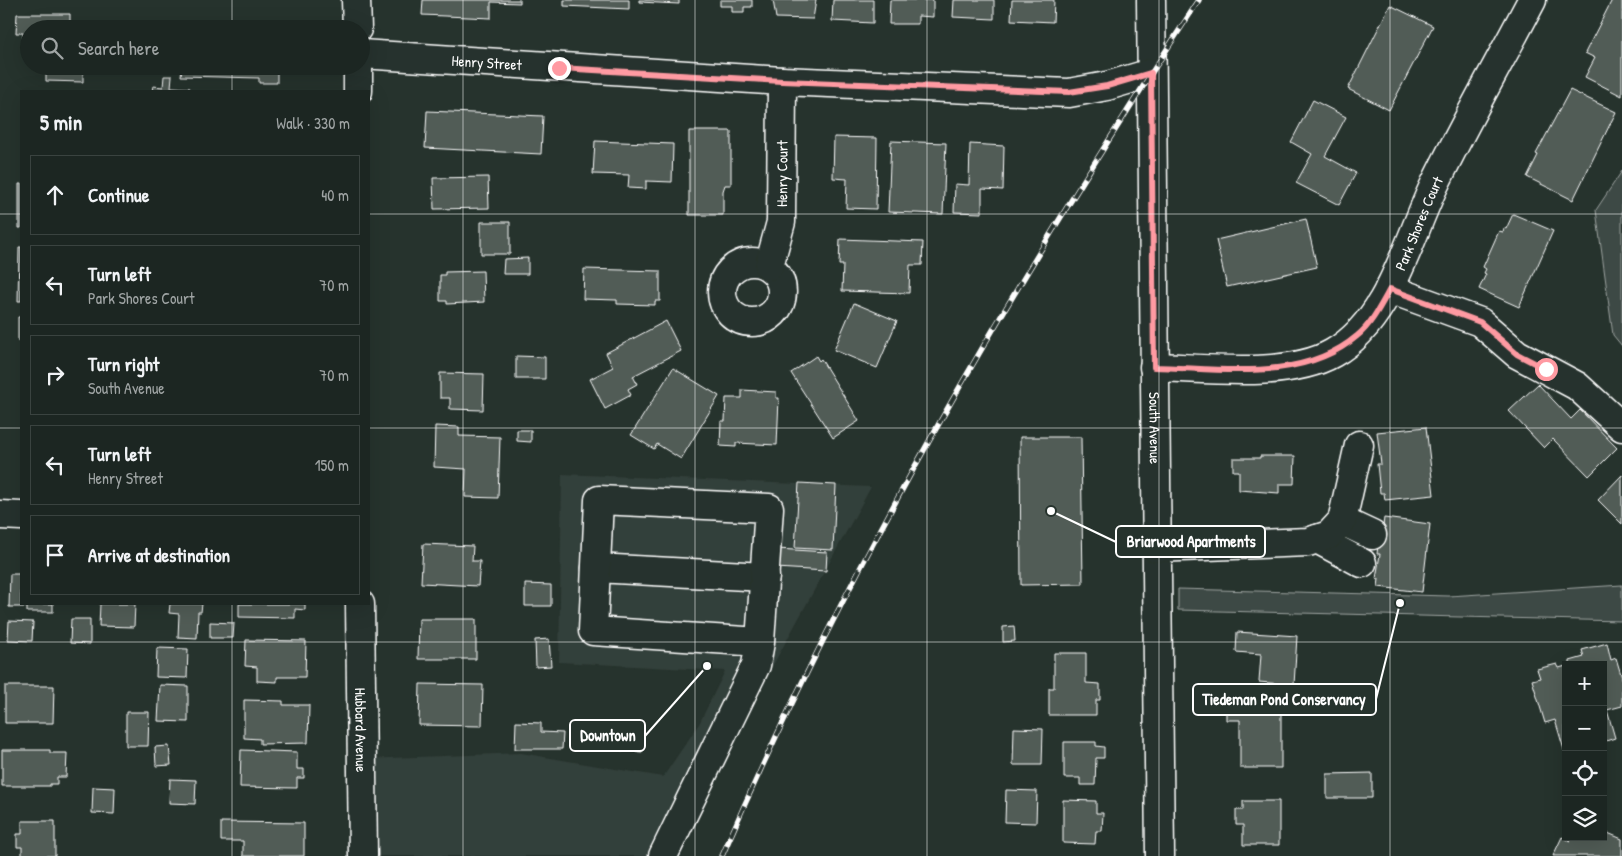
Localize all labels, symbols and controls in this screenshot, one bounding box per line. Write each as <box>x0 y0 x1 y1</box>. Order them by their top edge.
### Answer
search box <box>20 20 370 75</box>
icon: search <box>38 34 66 62</box>
text: Search here <box>78 35 159 61</box>
street label: Henry Street <box>451 49 523 75</box>
route end <box>548 57 571 80</box>
text: 5 min <box>40 108 82 137</box>
text: Walk · 330 m <box>276 112 350 134</box>
street label: Henry Court <box>771 139 792 207</box>
street label: Park Shores Court <box>1389 172 1448 273</box>
icon: ahead <box>41 181 69 209</box>
text: Continue <box>88 182 149 208</box>
text: 40 m <box>321 184 349 206</box>
text: Turn left <box>88 261 151 287</box>
icon: left <box>41 271 69 299</box>
text: 70 m <box>319 274 349 296</box>
text: Park Shores Court <box>88 287 195 309</box>
text: Turn right <box>88 351 159 377</box>
route start <box>1535 358 1558 381</box>
icon: right <box>41 361 69 389</box>
text: 70 m <box>319 364 349 386</box>
text: South Avenue <box>88 377 165 399</box>
street label: South Avenue <box>1145 392 1166 464</box>
text: Turn left <box>88 441 151 467</box>
icon: left <box>41 451 69 479</box>
text: 150 m <box>315 454 349 476</box>
text: Henry Street <box>88 467 163 489</box>
callout: Briarwood Apartments <box>1116 526 1265 557</box>
text: Briarwood Apartments <box>1126 530 1256 553</box>
icon: arrive <box>41 541 69 569</box>
text: Arrive at destination <box>88 542 230 568</box>
map controls <box>1562 661 1607 841</box>
button: + <box>1562 661 1607 706</box>
callout: Tiedeman Pond Conservancy <box>1193 684 1376 715</box>
street label: Hubbard Avenue <box>350 688 373 772</box>
text: Tiedeman Pond Conservancy <box>1201 688 1366 711</box>
button: − <box>1562 706 1607 751</box>
callout: Downtown <box>570 720 645 751</box>
text: Downtown <box>580 724 636 746</box>
button: locate <box>1562 751 1607 796</box>
button: layers <box>1562 796 1607 841</box>

